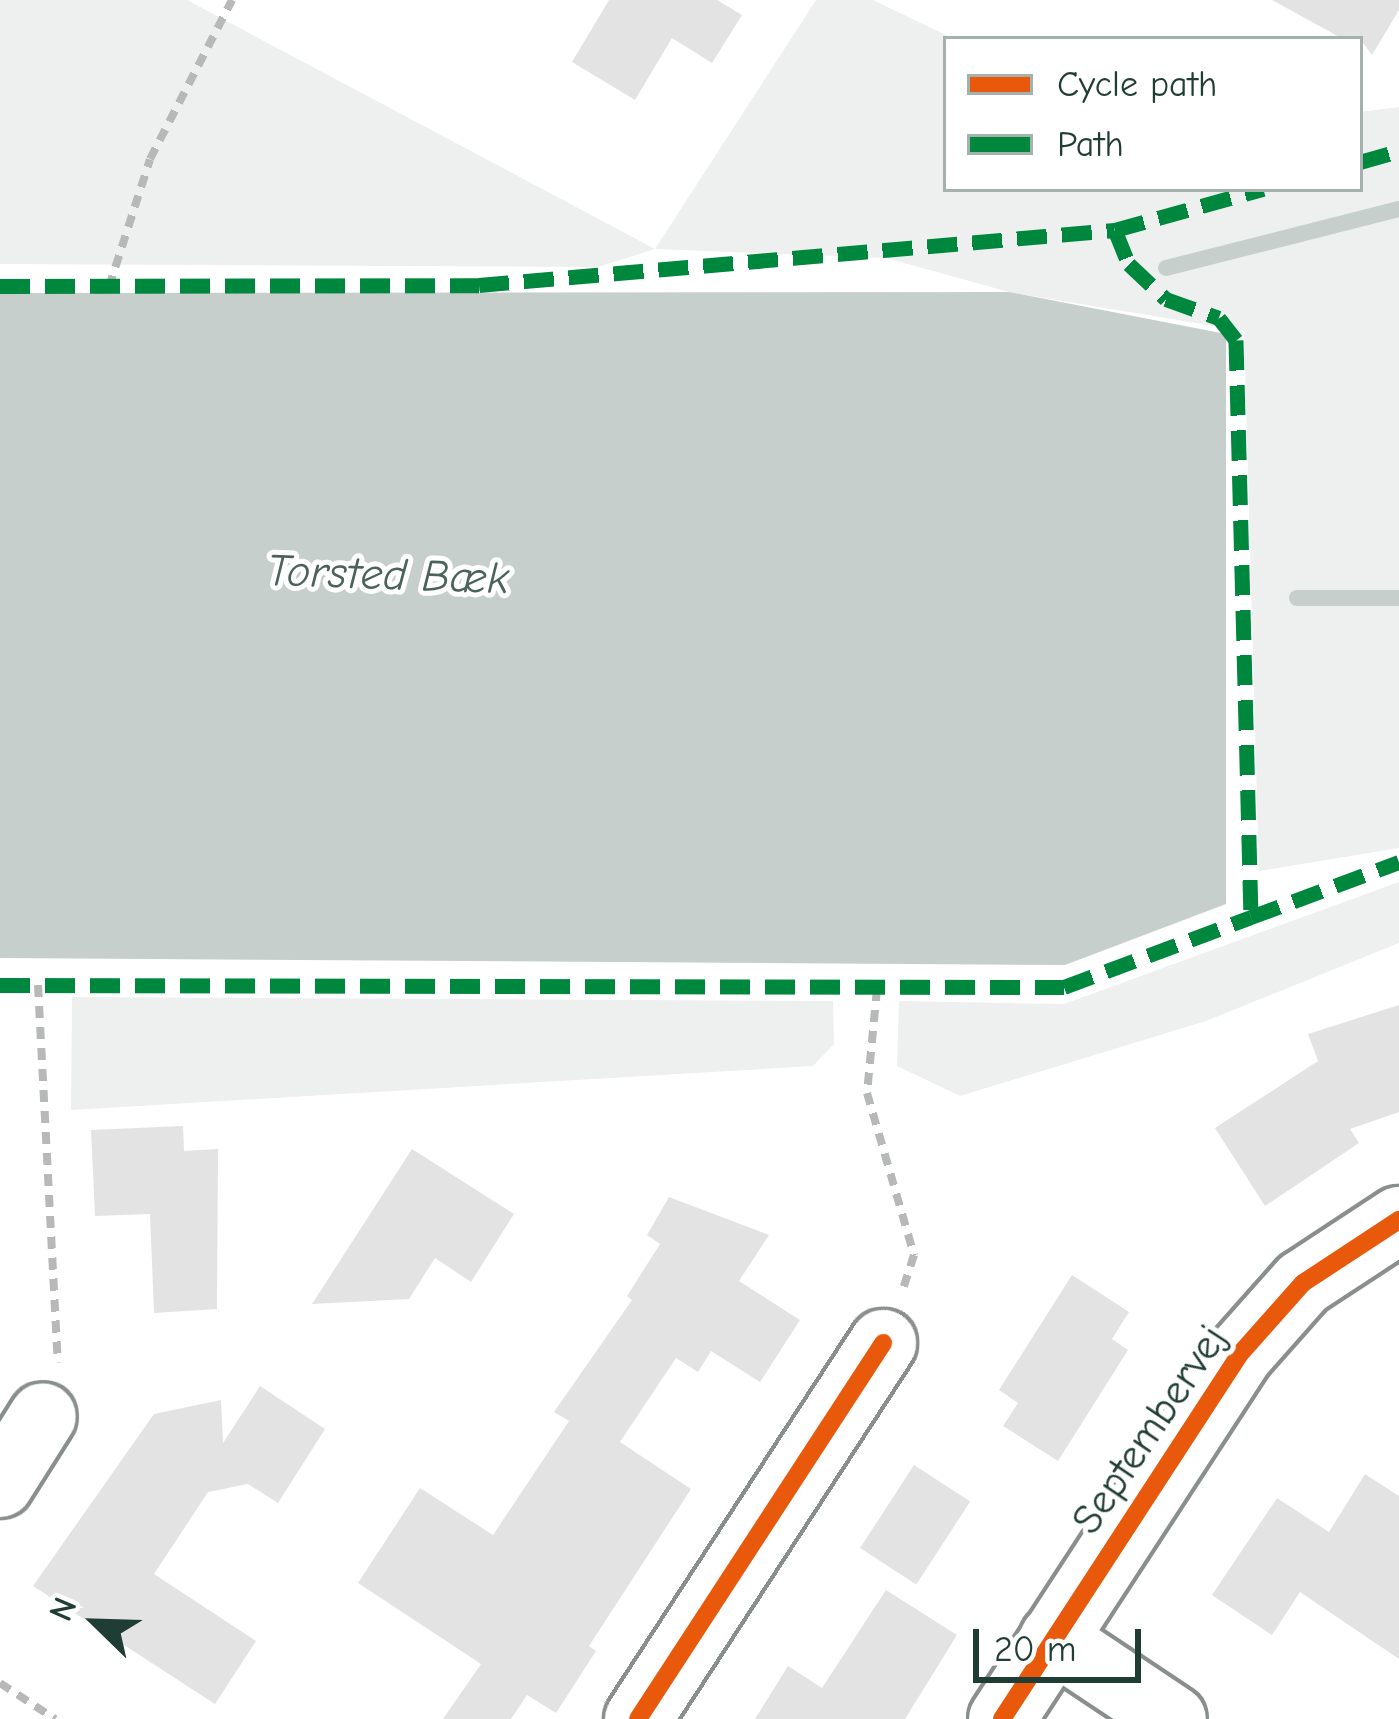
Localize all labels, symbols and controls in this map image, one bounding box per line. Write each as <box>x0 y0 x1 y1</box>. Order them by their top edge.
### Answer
legend <box>943 36 1363 192</box>
text: Cycle path <box>1057 64 1217 105</box>
text: Path <box>1057 124 1124 165</box>
water label: Torsted Bæk <box>266 544 510 606</box>
street label: Septembervej <box>1062 1316 1238 1544</box>
north arrow <box>36 1563 156 1683</box>
text: N <box>41 1592 85 1626</box>
scale bar <box>979 1605 1147 1679</box>
text: 20 m <box>994 1629 1077 1670</box>

